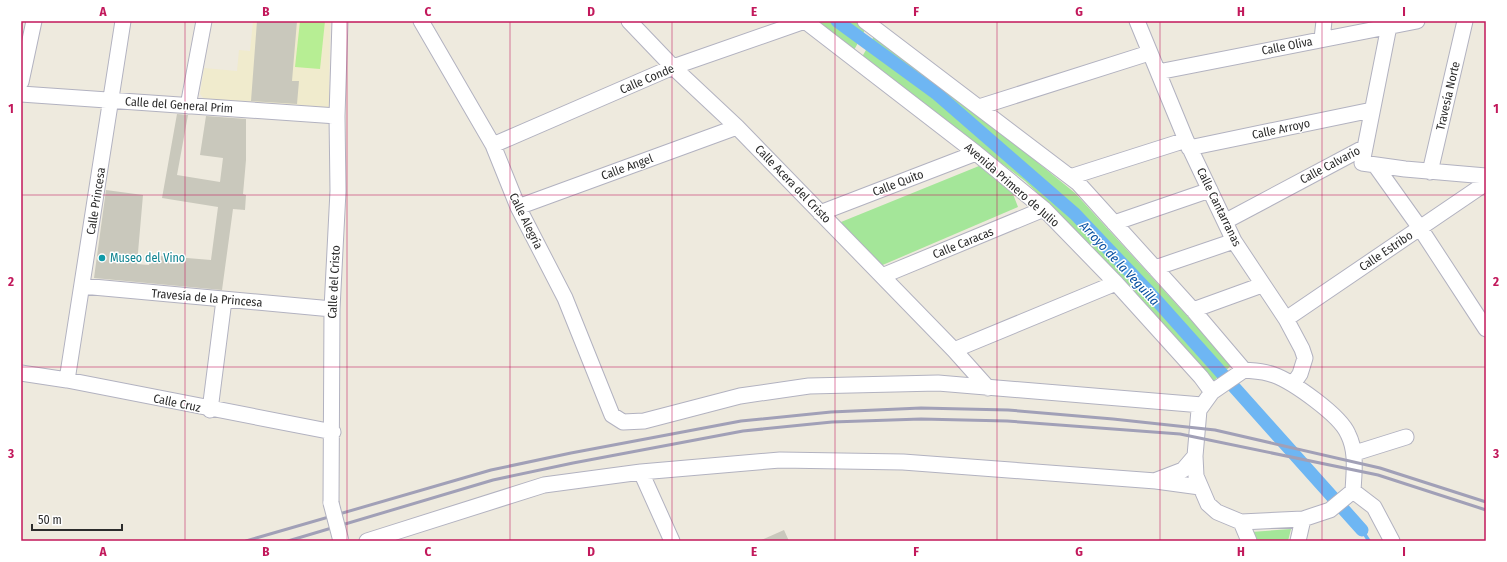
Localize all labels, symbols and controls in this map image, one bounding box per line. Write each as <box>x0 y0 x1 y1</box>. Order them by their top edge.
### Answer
text: A <box>98 4 107 19</box>
text: B <box>262 4 270 19</box>
text: C <box>425 4 432 19</box>
text: D <box>587 4 595 19</box>
text: E <box>751 4 757 19</box>
text: F <box>913 4 919 19</box>
text: G <box>1075 4 1083 19</box>
text: H <box>1237 4 1245 19</box>
text: I <box>1402 4 1406 19</box>
street label: Calle Oliva <box>1260 34 1314 58</box>
street label: Travesía Norte <box>1433 60 1463 132</box>
street label: Calle Conde <box>618 61 676 97</box>
street label: Calle del General Prim <box>125 94 233 116</box>
text: 1 <box>8 101 14 116</box>
text: 1 <box>1493 101 1499 116</box>
street label: Calle Arroyo <box>1251 116 1311 142</box>
street label: Avenida Primero de Julio <box>962 140 1062 230</box>
street label: Calle Acera del Cristo <box>752 142 834 226</box>
street label: Calle Calvario <box>1298 143 1362 187</box>
street label: Calle Angel <box>599 151 655 183</box>
street label: Calle Cantarranas <box>1194 165 1244 249</box>
street label: Calle Princesa <box>84 166 108 236</box>
street label: Calle Quito <box>870 167 926 199</box>
street label: Calle Alegría <box>506 191 546 252</box>
water label: Arroyo de la Veguilla <box>1076 217 1163 309</box>
street label: Calle Caracas <box>931 224 995 262</box>
street label: Calle Estribo <box>1357 228 1415 274</box>
street label: Calle del Cristo <box>325 245 343 319</box>
place label: Museo del Vino <box>110 251 185 265</box>
marker: Museo del Vino <box>97 253 107 263</box>
text: 2 <box>7 274 14 289</box>
text: 2 <box>1492 274 1499 289</box>
street label: Travesía de la Princesa <box>151 286 263 310</box>
street label: Calle Cruz <box>152 391 202 415</box>
text: 3 <box>7 446 14 461</box>
text: 3 <box>1492 446 1499 461</box>
scale bar <box>32 506 122 532</box>
text: 50 m <box>38 513 62 527</box>
text: A <box>98 544 107 559</box>
text: B <box>262 544 270 559</box>
text: C <box>425 544 432 559</box>
text: D <box>587 544 595 559</box>
text: E <box>751 544 757 559</box>
text: F <box>913 544 919 559</box>
text: G <box>1075 544 1083 559</box>
text: H <box>1237 544 1245 559</box>
text: I <box>1402 544 1406 559</box>

